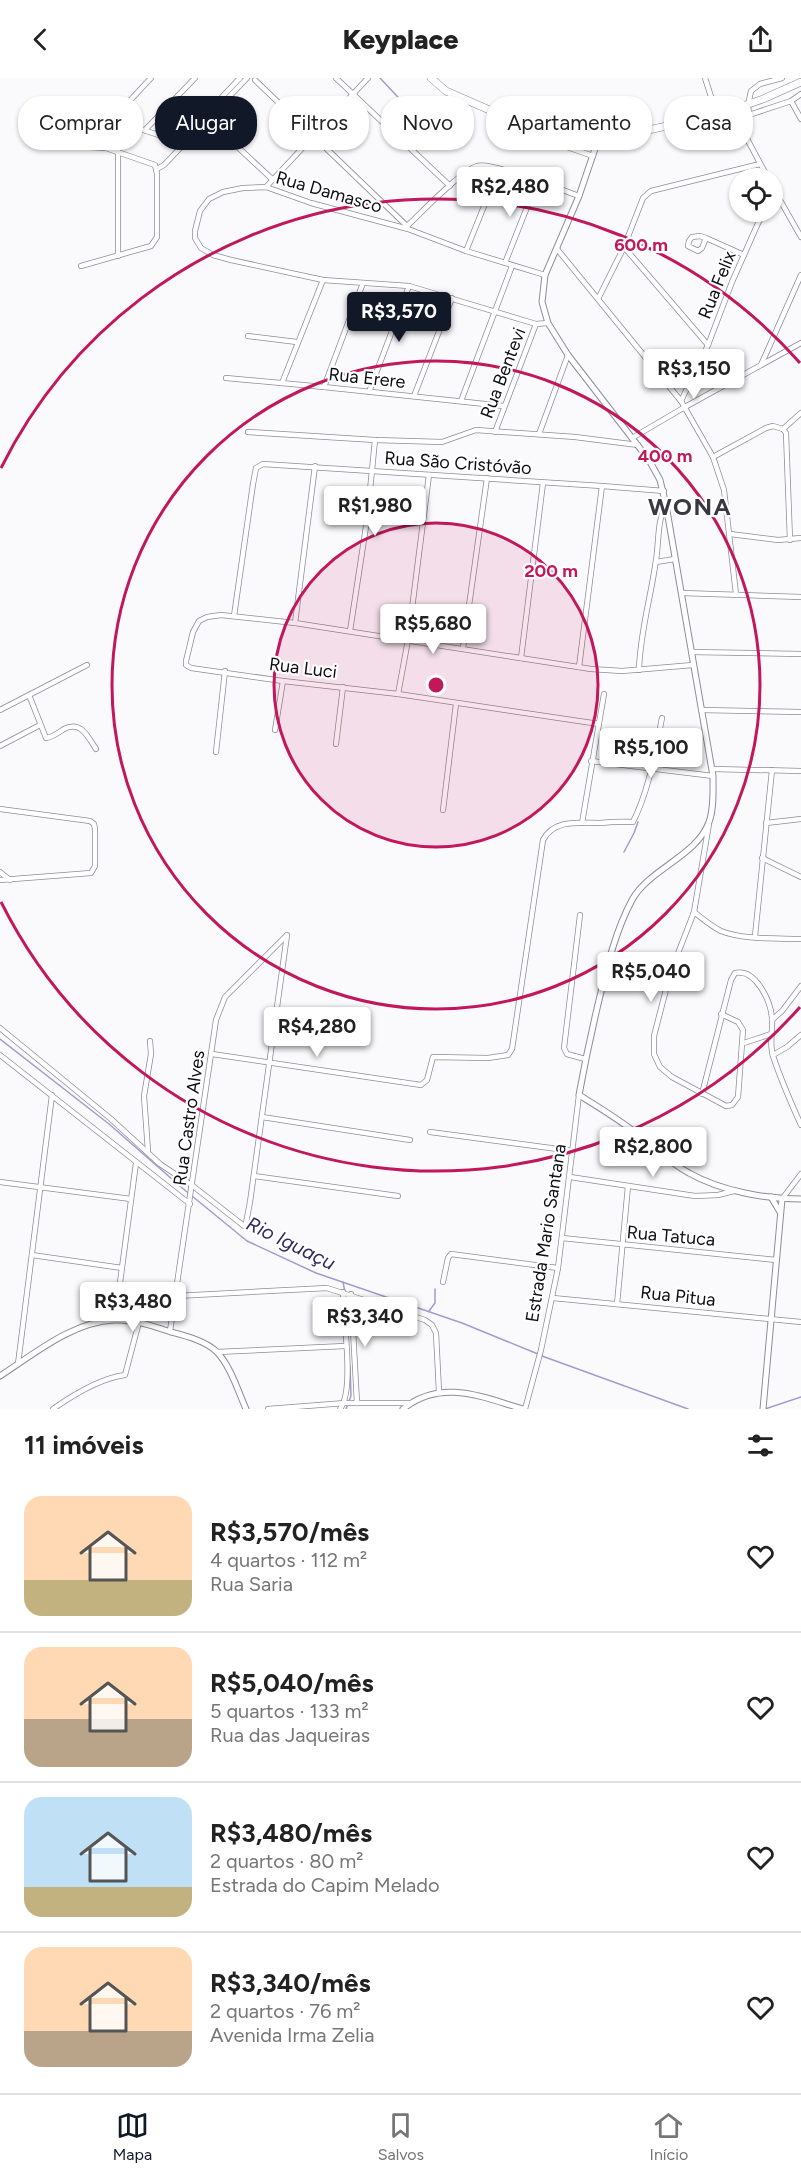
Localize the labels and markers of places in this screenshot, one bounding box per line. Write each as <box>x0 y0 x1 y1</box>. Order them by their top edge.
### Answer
pin: R$2,480 <box>455 167 565 218</box>
pin: R$3,570 <box>344 292 454 343</box>
pin: R$3,150 <box>639 349 749 400</box>
pin: R$1,980 <box>320 486 430 537</box>
pin: R$5,680 <box>378 604 488 655</box>
centre of rings <box>426 675 446 695</box>
pin: R$5,100 <box>596 728 706 779</box>
pin: R$5,040 <box>596 952 706 1003</box>
pin: R$4,280 <box>262 1007 372 1058</box>
pin: R$2,800 <box>598 1127 708 1178</box>
pin: R$3,480 <box>78 1282 188 1333</box>
pin: R$3,340 <box>310 1297 420 1348</box>

